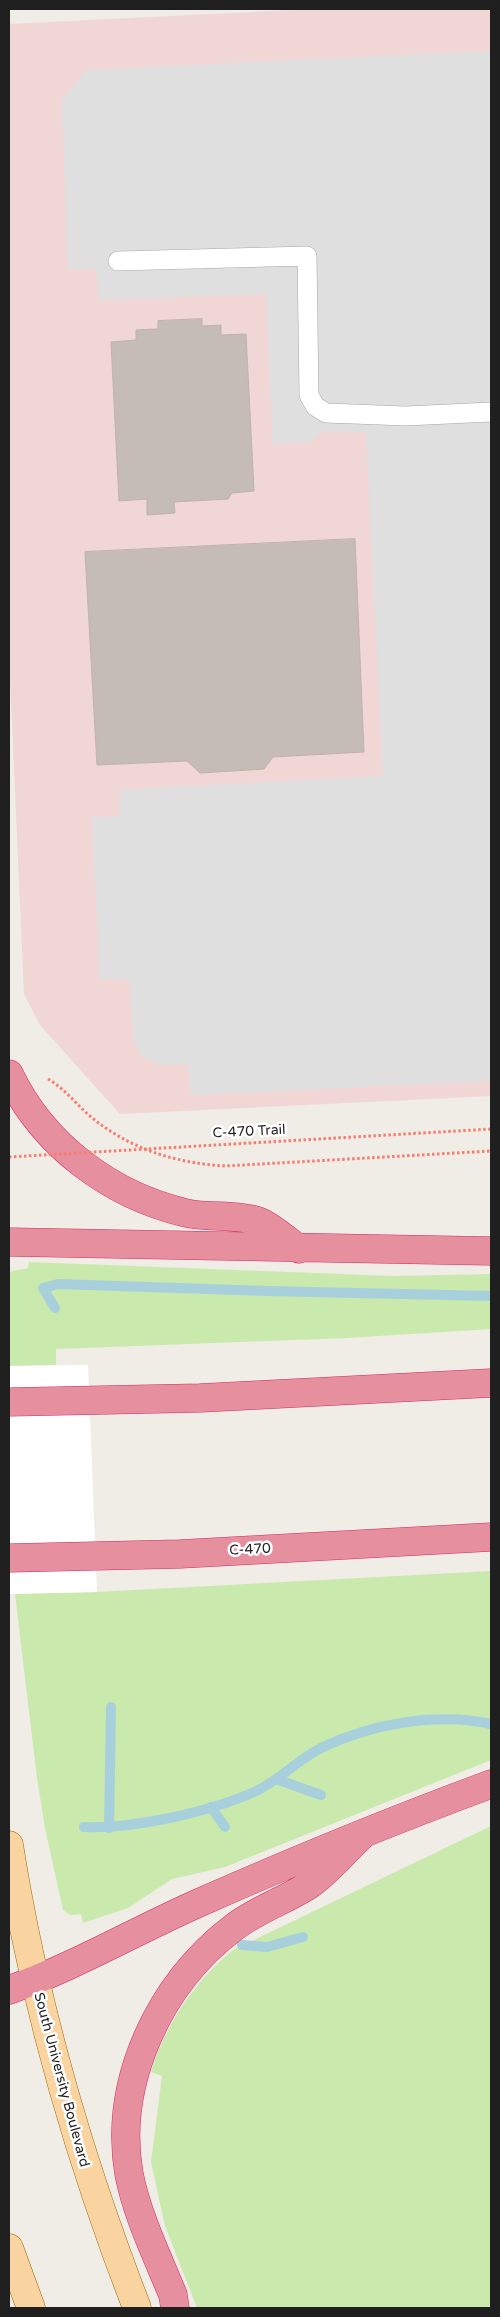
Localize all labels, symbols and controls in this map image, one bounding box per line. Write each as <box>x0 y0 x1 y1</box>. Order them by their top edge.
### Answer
street label: C-470 Trail <box>212 1122 286 1142</box>
street label: C-470 <box>229 1541 271 1559</box>
street label: South University Boulevard <box>30 1991 92 2169</box>

